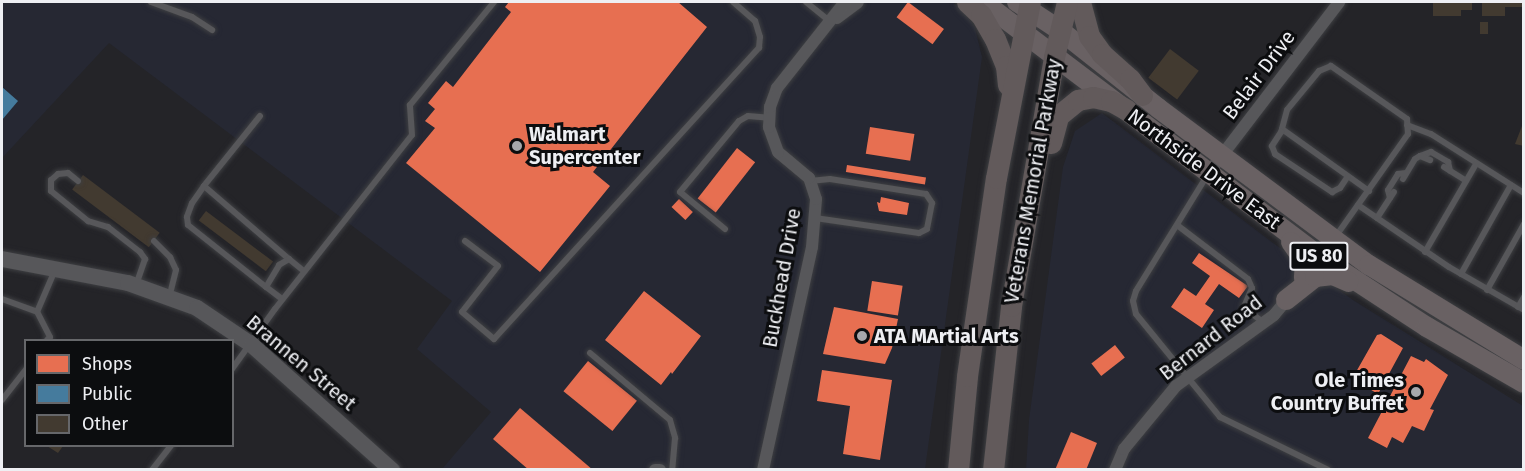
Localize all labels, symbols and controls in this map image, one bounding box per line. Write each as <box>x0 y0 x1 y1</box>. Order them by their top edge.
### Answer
street label: Belair Drive <box>1218 26 1300 124</box>
street label: Veterans Memorial Parkway <box>1000 57 1066 305</box>
street label: Northside Drive East <box>1123 104 1285 234</box>
place label: Walmart Supercenter <box>529 122 640 169</box>
marker: Walmart Supercenter <box>510 139 524 153</box>
street label: Buckhead Drive <box>758 206 806 350</box>
road number: US 80 <box>1289 241 1349 271</box>
street label: Bernard Road <box>1155 290 1267 386</box>
street label: Brannen Street <box>241 310 361 416</box>
place label: ATA MArtial Arts <box>874 324 1019 348</box>
marker: ATA MArtial Arts <box>855 329 869 343</box>
legend <box>24 339 234 447</box>
text: Shops <box>82 353 132 375</box>
place label: Ole Times Country Buffet <box>1271 368 1404 415</box>
text: Public <box>82 383 132 405</box>
marker: Ole Times Country Buffet <box>1409 385 1423 399</box>
text: Other <box>82 413 128 435</box>

